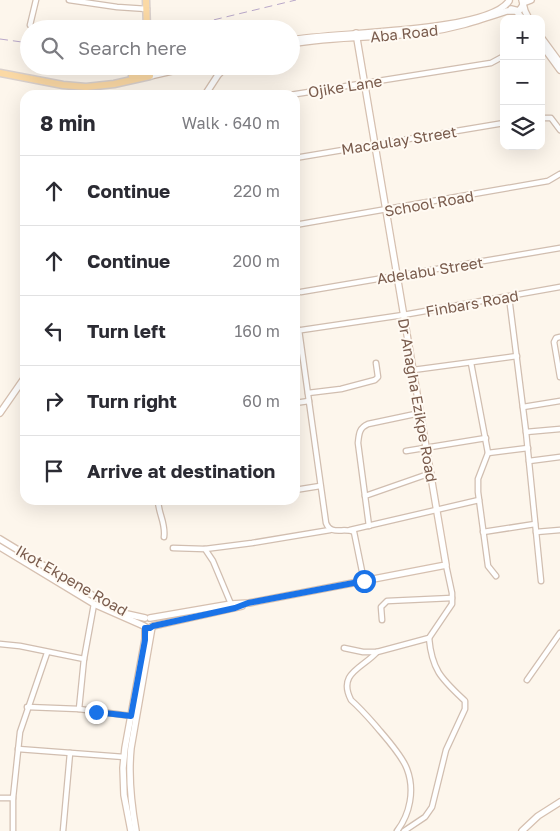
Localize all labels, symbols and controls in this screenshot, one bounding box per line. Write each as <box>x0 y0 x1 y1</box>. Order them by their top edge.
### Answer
map controls <box>500 15 545 150</box>
button: + <box>500 15 545 60</box>
search box <box>20 20 300 75</box>
street label: Aba Road <box>369 20 439 46</box>
icon: search <box>38 34 66 62</box>
text: Search here <box>78 36 187 59</box>
button: − <box>500 60 545 105</box>
street label: Ojike Lane <box>307 71 384 101</box>
button: layers <box>500 105 545 150</box>
text: 8 min <box>40 110 96 136</box>
text: Walk · 640 m <box>182 113 280 133</box>
street label: Macaulay Street <box>340 122 458 158</box>
icon: ahead <box>40 177 68 205</box>
text: Continue <box>87 179 170 202</box>
text: 220 m <box>233 181 280 201</box>
street label: School Road <box>383 186 475 220</box>
icon: ahead <box>40 247 68 275</box>
text: Continue <box>87 249 170 272</box>
text: 200 m <box>233 251 280 271</box>
street label: Adelabu Street <box>375 253 485 287</box>
street label: Finbars Road <box>424 286 520 320</box>
icon: left <box>40 317 68 345</box>
street label: Dr Anagha Ezikpe Road <box>395 317 441 483</box>
text: Turn left <box>87 319 166 342</box>
text: 160 m <box>234 321 280 341</box>
icon: right <box>40 387 68 415</box>
text: Turn right <box>87 389 177 412</box>
text: 60 m <box>242 391 280 411</box>
icon: arrive <box>40 457 68 485</box>
text: Arrive at destination <box>87 459 275 482</box>
street label: Ikot Ekpene Road <box>13 541 131 619</box>
route start <box>353 570 376 593</box>
route end <box>85 701 108 724</box>

